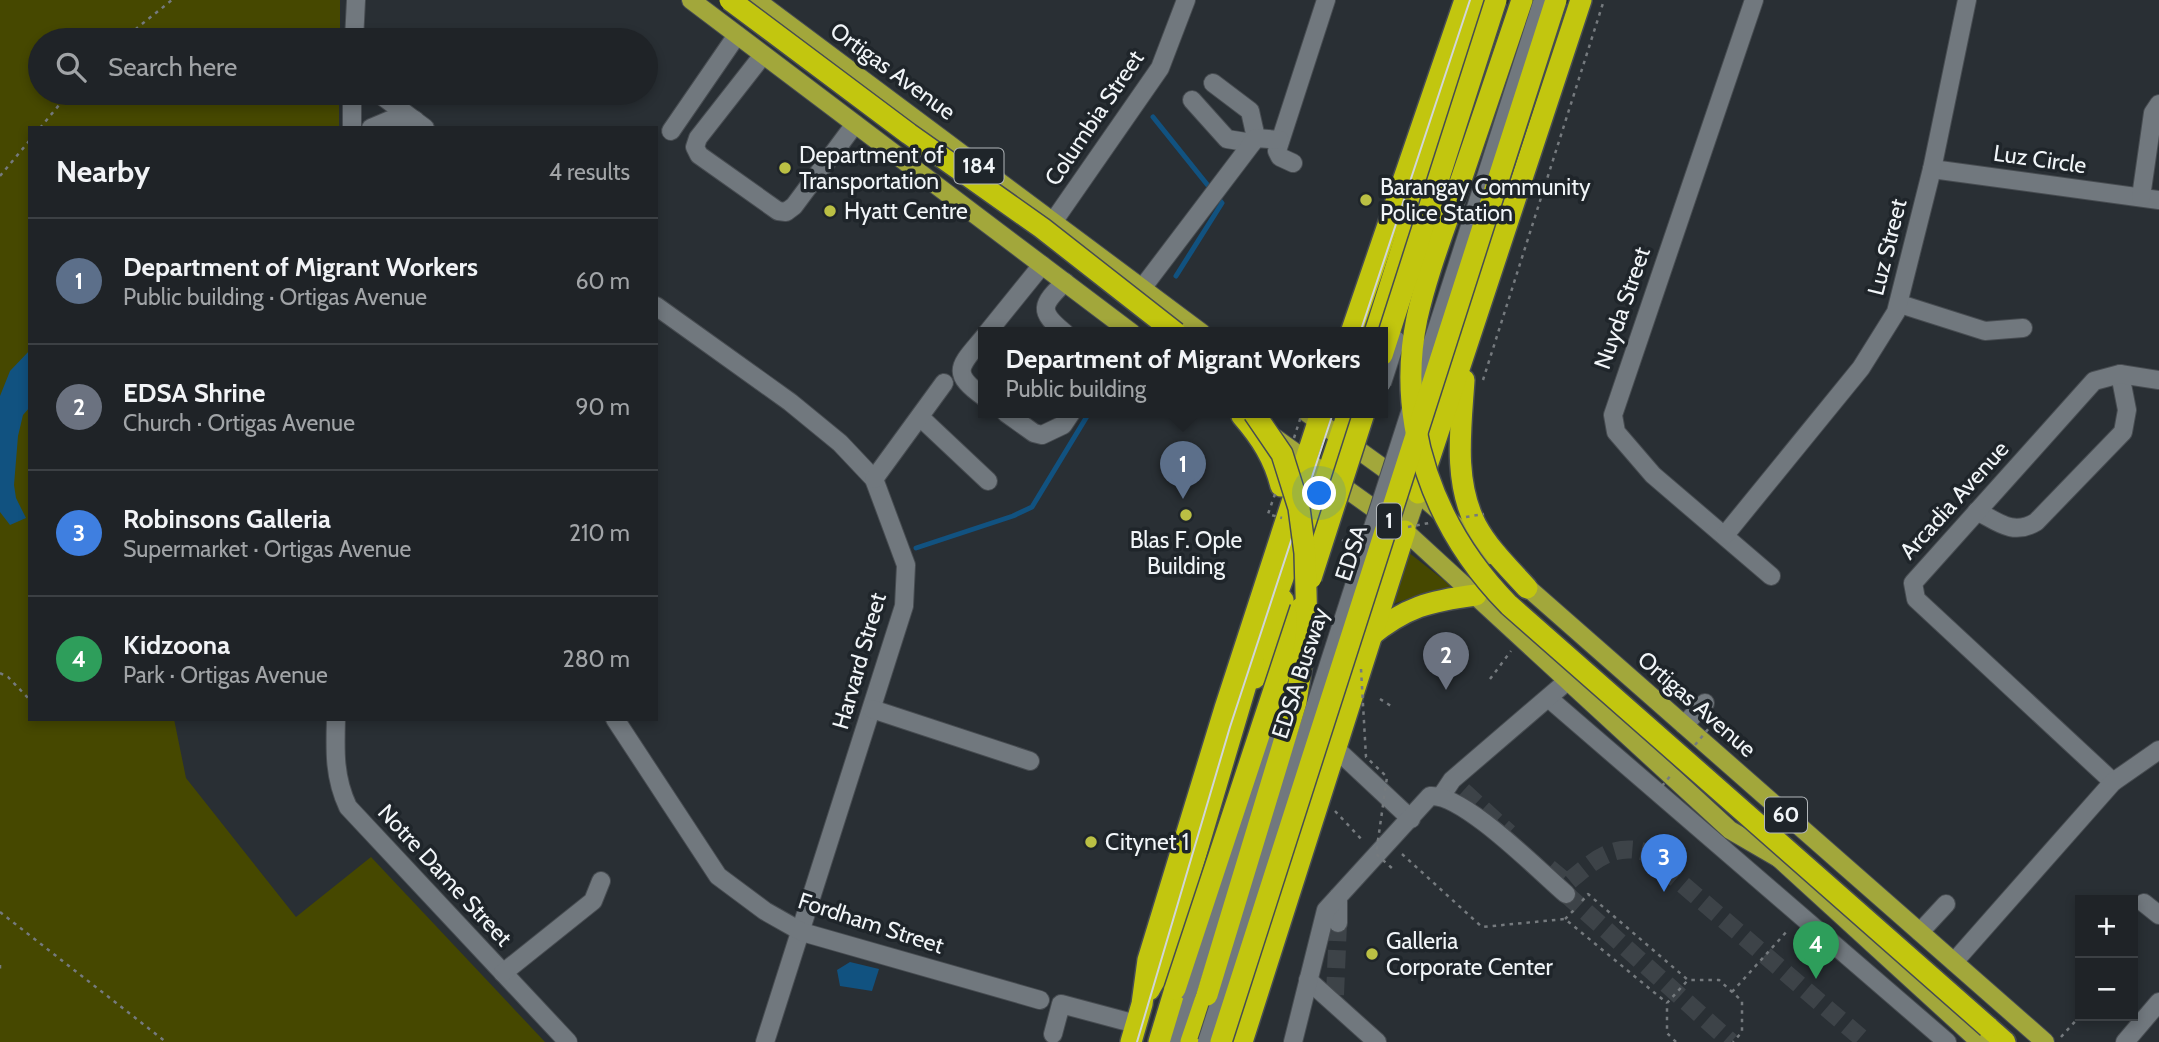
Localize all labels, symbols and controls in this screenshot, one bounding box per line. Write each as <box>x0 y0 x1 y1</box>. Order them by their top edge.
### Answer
street label: Ortigas Avenue <box>825 16 961 126</box>
search box <box>28 28 658 105</box>
street label: Columbia Street <box>1038 45 1150 191</box>
icon: search <box>52 48 90 86</box>
text: Search here <box>108 51 237 83</box>
street label: Luz Circle <box>1992 139 2089 179</box>
place label: Department of Transportation <box>799 141 944 195</box>
road number: 184 <box>954 148 1004 184</box>
text: Nearby <box>56 153 150 190</box>
text: 4 results <box>549 158 630 186</box>
marker: Department of Transportation <box>777 160 793 176</box>
place label: Barangay Community Police Station <box>1380 173 1591 227</box>
marker: Barangay Community Police Station <box>1358 192 1374 208</box>
street label: Luz Street <box>1861 196 1913 298</box>
place label: Hyatt Centre <box>844 197 968 225</box>
marker: Hyatt Centre <box>822 203 838 219</box>
street label: Nuyda Street <box>1588 243 1656 373</box>
text: Department of Migrant Workers <box>123 251 478 283</box>
text: 1 <box>75 267 83 295</box>
text: 60 m <box>576 267 630 295</box>
text: Public building · Ortigas Avenue <box>123 283 427 311</box>
popup <box>978 327 1388 418</box>
text: Department of Migrant Workers <box>1005 343 1361 375</box>
text: Public building <box>1005 375 1146 403</box>
text: EDSA Shrine <box>123 377 265 409</box>
text: 2 <box>73 393 85 421</box>
text: 90 m <box>576 393 630 421</box>
text: Church · Ortigas Avenue <box>123 409 355 437</box>
street label: Arcadia Avenue <box>1894 435 2015 565</box>
pin: 1 <box>1160 441 1206 499</box>
your location <box>1302 476 1336 510</box>
text: Robinsons Galleria <box>123 503 331 535</box>
road number: 1 <box>1377 504 1401 538</box>
marker: Blas F. Ople Building <box>1178 507 1194 523</box>
text: 3 <box>73 519 85 547</box>
text: 210 m <box>569 519 630 547</box>
street label: EDSA <box>1329 522 1373 584</box>
place label: Blas F. Ople Building <box>1130 526 1243 580</box>
text: Supermarket · Ortigas Avenue <box>123 535 411 563</box>
street label: Harvard Street <box>826 589 892 732</box>
street label: EDSA Busway <box>1266 604 1334 742</box>
text: Kidzoona <box>123 629 230 661</box>
pin: 2 <box>1423 632 1469 690</box>
text: 4 <box>72 645 86 673</box>
text: 280 m <box>563 645 630 673</box>
street label: Ortigas Avenue <box>1632 645 1762 763</box>
text: Park · Ortigas Avenue <box>123 661 328 689</box>
street label: Notre Dame Street <box>372 798 518 952</box>
road number: 60 <box>1765 798 1807 832</box>
place label: Citynet 1 <box>1105 828 1189 856</box>
marker: Citynet 1 <box>1083 834 1099 850</box>
pin: 3 <box>1641 834 1687 892</box>
street label: Fordham Street <box>795 886 948 960</box>
map controls <box>2075 895 2138 1021</box>
button: + <box>2075 895 2138 958</box>
pin: 4 <box>1793 921 1839 979</box>
place label: Galleria Corporate Center <box>1386 927 1553 981</box>
marker: Galleria Corporate Center <box>1364 946 1380 962</box>
button: − <box>2075 958 2138 1021</box>

